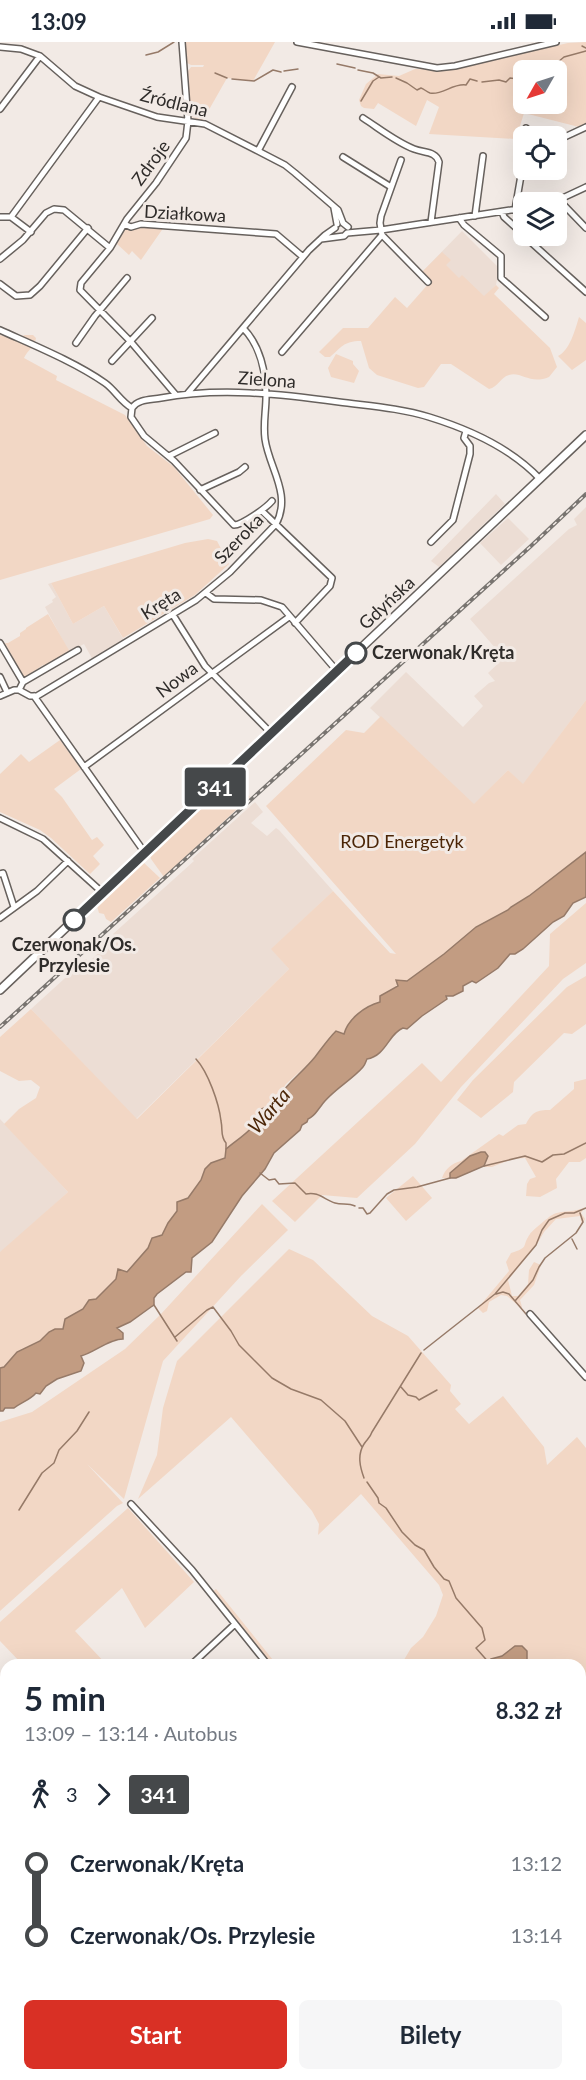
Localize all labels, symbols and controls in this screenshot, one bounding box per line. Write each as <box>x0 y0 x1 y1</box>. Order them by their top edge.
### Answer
text: 13:09 <box>30 8 87 35</box>
north arrow <box>513 60 567 114</box>
map controls <box>513 60 567 246</box>
street label: Źródlana <box>138 83 210 121</box>
button: locate <box>513 126 567 180</box>
street label: Zdroje <box>126 135 174 189</box>
button: layers <box>513 192 567 246</box>
street label: Działkowa <box>143 200 227 226</box>
street label: Zielona <box>237 366 297 392</box>
street label: Szeroka <box>209 509 268 568</box>
street label: Gdyńska <box>354 571 419 634</box>
street label: Kręta <box>136 582 185 624</box>
place label: Czerwonak/Kręta <box>372 641 514 663</box>
marker: Czerwonak/Kręta <box>345 642 367 664</box>
street label: Nowa <box>151 656 202 702</box>
line badge: 341 <box>180 768 250 806</box>
text: 341 <box>197 775 233 800</box>
park label: ROD Energetyk <box>340 830 465 852</box>
marker: Czerwonak/Os. Przylesie <box>63 909 85 931</box>
place label: Czerwonak/Os. Przylesie <box>12 933 136 976</box>
water label: Warta <box>242 1083 294 1138</box>
text: 5 min <box>24 1678 106 1718</box>
text: 8.32 zł <box>496 1697 562 1724</box>
text: 13:09 – 13:14 · Autobus <box>24 1721 237 1745</box>
icon: walk <box>24 1778 57 1811</box>
icon: forward <box>87 1778 120 1811</box>
text: 3 <box>66 1782 78 1806</box>
text: 341 <box>141 1782 177 1807</box>
text: Czerwonak/Kręta <box>70 1850 244 1877</box>
text: 13:12 <box>511 1851 562 1875</box>
text: Czerwonak/Os. Przylesie <box>70 1922 315 1949</box>
text: 13:14 <box>511 1923 562 1947</box>
button: Start <box>24 2000 287 2069</box>
button: Bilety <box>299 2000 562 2069</box>

